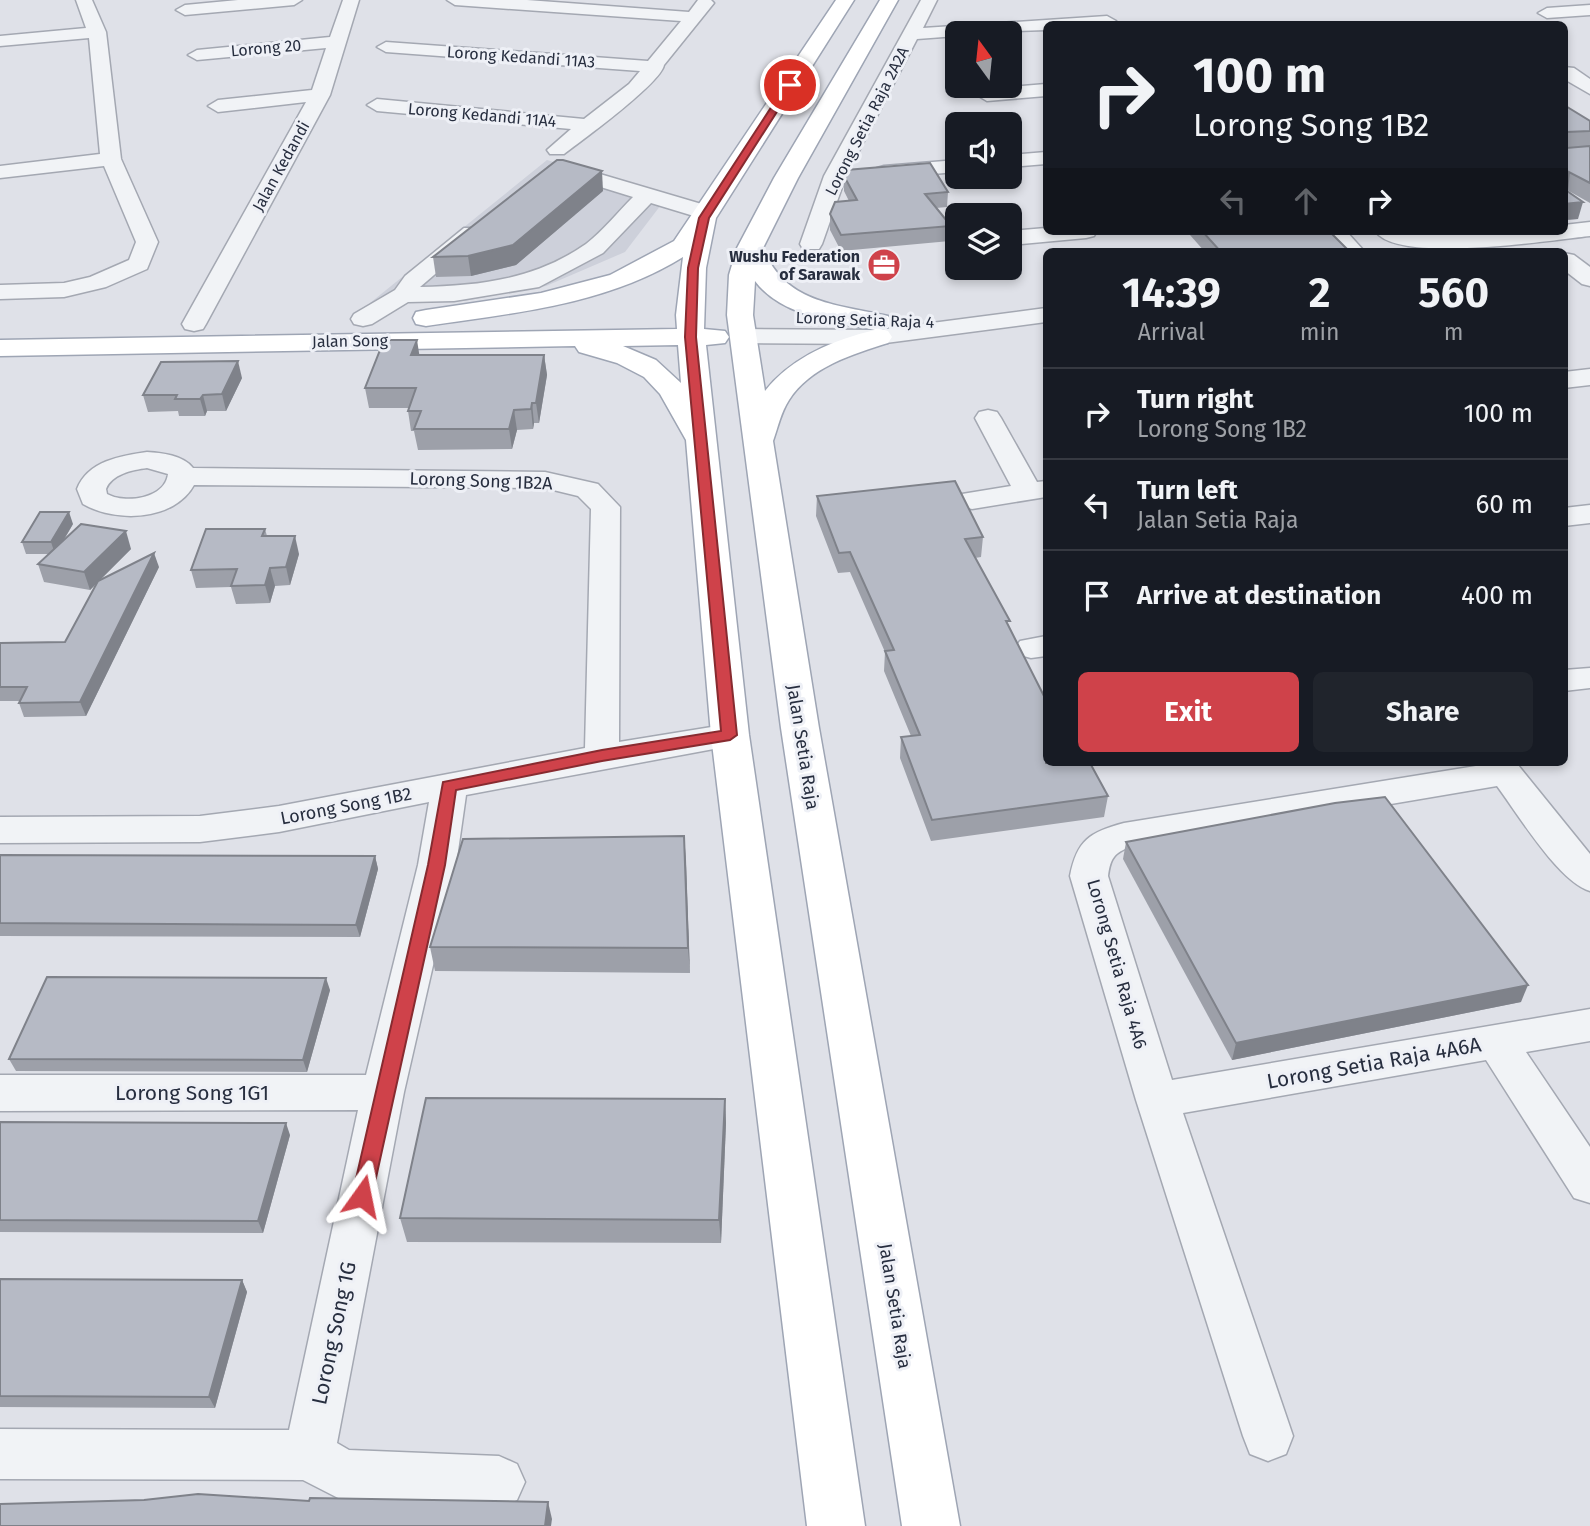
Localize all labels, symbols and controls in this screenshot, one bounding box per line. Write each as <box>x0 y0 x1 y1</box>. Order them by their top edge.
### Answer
north arrow <box>945 21 1022 98</box>
map controls <box>945 21 1022 280</box>
street label: Lorong 20 <box>230 35 302 61</box>
street label: Lorong Kedandi 11A3 <box>446 42 596 72</box>
street label: Lorong Setia Raja 2A2A <box>821 43 913 199</box>
text: 100 m <box>1193 46 1326 105</box>
icon: right <box>1078 49 1169 140</box>
pin <box>760 55 820 115</box>
icon: arrive <box>771 66 809 104</box>
street label: Lorong Kedandi 11A4 <box>407 99 557 131</box>
text: Lorong Song 1B2 <box>1193 106 1429 144</box>
button: sound <box>945 112 1022 189</box>
street label: Jalan Kedandi <box>248 118 314 214</box>
icon: left <box>1214 182 1252 220</box>
icon: ahead <box>1287 182 1325 220</box>
icon: right <box>1360 182 1398 220</box>
button: layers <box>945 203 1022 280</box>
office icon: Wushu Federation of Sarawak <box>865 246 903 284</box>
place label: Wushu Federation of Sarawak <box>729 247 860 284</box>
text: 14:39 <box>1122 268 1221 318</box>
text: 2 <box>1309 268 1330 318</box>
text: 560 <box>1418 268 1489 318</box>
street label: Lorong Setia Raja 4 <box>795 308 935 332</box>
text: Arrival <box>1138 318 1205 346</box>
text: min <box>1300 318 1339 346</box>
text: m <box>1444 318 1464 346</box>
street label: Jalan Song <box>312 331 389 351</box>
text: Turn right <box>1137 384 1254 415</box>
icon: right <box>1078 395 1116 433</box>
text: 100 m <box>1464 398 1533 429</box>
text: Lorong Song 1B2 <box>1137 415 1307 443</box>
street label: Lorong Song 1B2A <box>409 468 554 495</box>
text: Turn left <box>1137 475 1238 506</box>
icon: left <box>1078 486 1116 524</box>
text: 60 m <box>1475 489 1533 520</box>
text: Jalan Setia Raja <box>1137 506 1298 534</box>
icon: arrive <box>1078 577 1116 615</box>
text: Arrive at destination <box>1137 580 1381 611</box>
text: 400 m <box>1461 580 1533 611</box>
button: Exit <box>1078 672 1299 752</box>
button: Share <box>1313 672 1533 752</box>
street label: Jalan Setia Raja <box>782 683 824 811</box>
street label: Lorong Song 1B2 <box>279 782 413 829</box>
street label: Lorong Setia Raja 4A6 <box>1082 876 1152 1052</box>
street label: Lorong Setia Raja 4A6A <box>1265 1031 1483 1095</box>
street label: Lorong Song 1G1 <box>115 1080 269 1106</box>
position arrow <box>325 1159 399 1233</box>
street label: Jalan Setia Raja <box>874 1242 916 1370</box>
street label: Lorong Song 1G <box>306 1259 362 1407</box>

